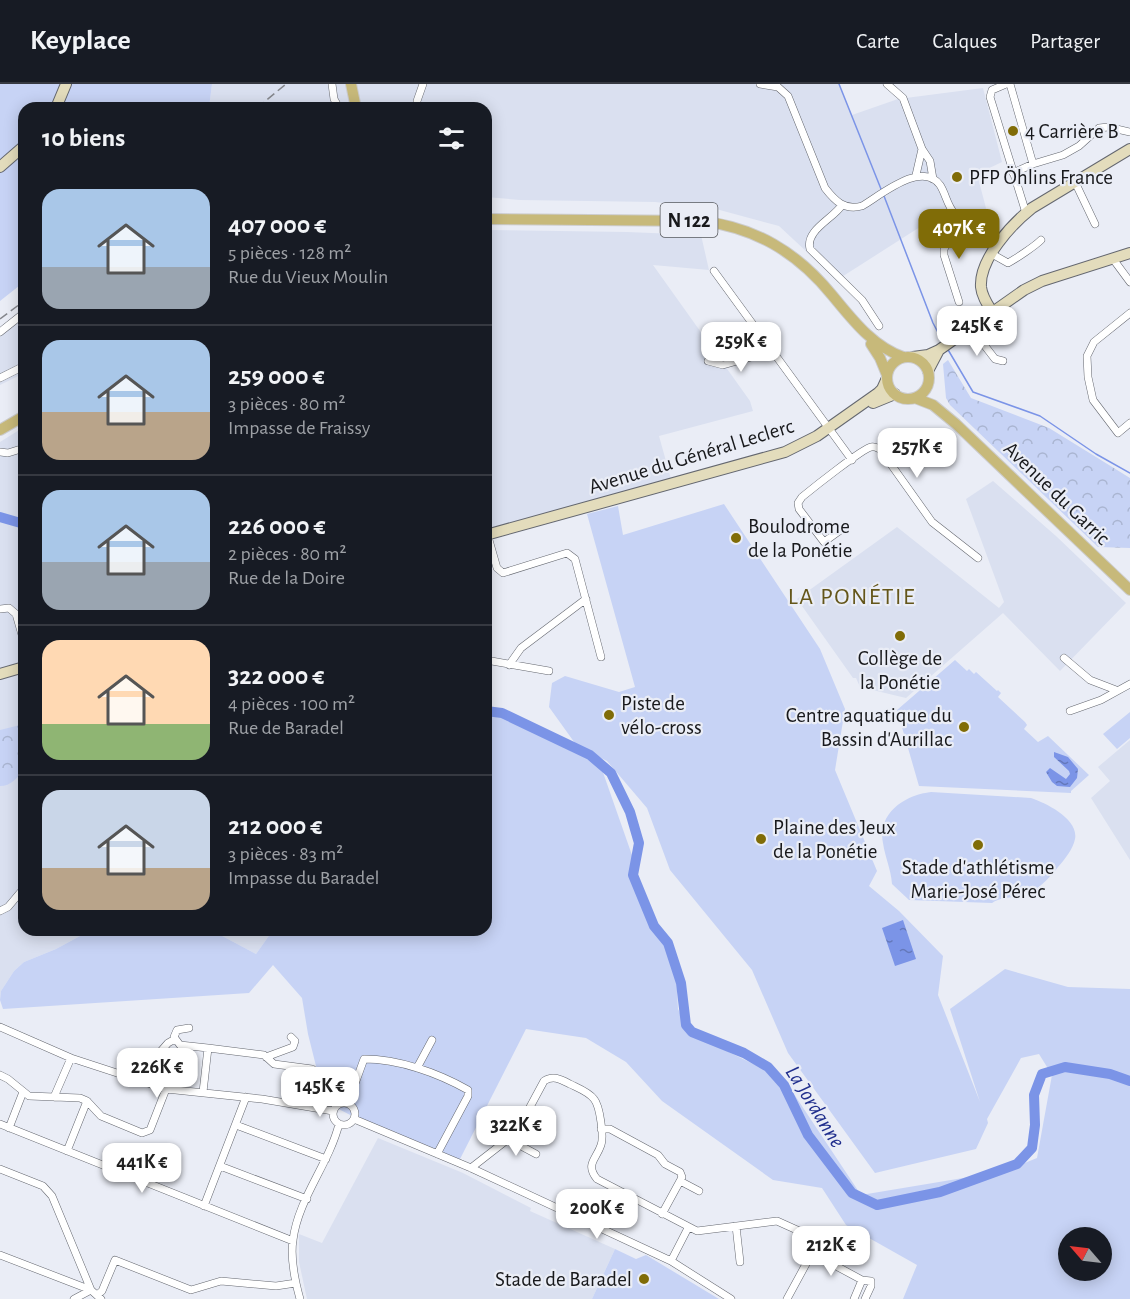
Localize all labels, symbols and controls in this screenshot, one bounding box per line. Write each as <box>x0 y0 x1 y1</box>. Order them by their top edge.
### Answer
text: Keyplace <box>30 27 131 55</box>
text: Carte <box>856 31 900 52</box>
text: Calques <box>933 31 997 52</box>
text: Partager <box>1030 31 1100 52</box>
place label: 4 Carrière B <box>1025 121 1119 142</box>
icon: filters <box>435 122 468 155</box>
marker: 4 Carrière B <box>1006 124 1020 138</box>
text: 10 biens <box>42 125 125 151</box>
place label: PFP Öhlins France <box>969 166 1113 188</box>
marker: PFP Öhlins France <box>950 170 964 184</box>
road number: N 122 <box>660 203 718 237</box>
pin: 407K € <box>910 209 1008 260</box>
text: 407 000 € <box>228 212 327 238</box>
icon: home <box>90 213 162 285</box>
text: 407K € <box>932 218 986 238</box>
text: 5 pièces · 128 m² <box>228 243 351 263</box>
text: Rue du Vieux Moulin <box>228 267 388 287</box>
pin: 245K € <box>928 306 1026 357</box>
text: 245K € <box>951 315 1003 335</box>
pin: 259K € <box>692 322 790 373</box>
text: 259K € <box>715 331 767 351</box>
text: 259 000 € <box>228 363 325 389</box>
icon: home <box>90 364 162 436</box>
text: 3 pièces · 80 m² <box>228 394 346 414</box>
street label: Avenue du Général Leclerc <box>586 415 796 498</box>
text: Impasse de Fraissy <box>228 418 370 438</box>
pin: 257K € <box>868 428 966 479</box>
text: 257K € <box>892 437 942 457</box>
street label: Avenue du Garric <box>1000 438 1114 549</box>
text: 226 000 € <box>228 513 326 539</box>
icon: home <box>90 514 162 586</box>
place label: Boulodrome de la Ponétie <box>748 516 853 561</box>
marker: Boulodrome de la Ponétie <box>729 531 743 545</box>
text: 2 pièces · 80 m² <box>228 544 346 564</box>
text: Rue de la Doire <box>228 568 345 588</box>
district label: LA PONÉTIE <box>788 583 916 609</box>
marker: Collège de la Ponétie <box>893 629 907 643</box>
place label: Collège de la Ponétie <box>858 648 942 693</box>
text: 322 000 € <box>228 663 324 689</box>
icon: home <box>90 664 162 736</box>
place label: Piste de vélo-cross <box>621 693 702 738</box>
text: 4 pièces · 100 m² <box>228 694 355 714</box>
place label: Centre aquatique du Bassin d'Aurillac <box>786 705 952 750</box>
marker: Piste de vélo-cross <box>602 708 616 722</box>
text: Rue de Baradel <box>228 718 344 738</box>
marker: Centre aquatique du Bassin d'Aurillac <box>957 720 971 734</box>
text: 212 000 € <box>228 813 322 839</box>
icon: home <box>90 814 162 886</box>
place label: Plaine des Jeux de la Ponétie <box>773 817 895 862</box>
marker: Plaine des Jeux de la Ponétie <box>754 832 768 846</box>
marker: Stade d'athlétisme Marie-José Pérec <box>971 838 985 852</box>
text: 3 pièces · 83 m² <box>228 844 343 864</box>
place label: Stade d'athlétisme Marie-José Pérec <box>902 857 1054 902</box>
text: Impasse du Baradel <box>228 868 380 888</box>
pin: 226K € <box>108 1048 206 1099</box>
text: 226K € <box>131 1057 183 1077</box>
water label: La Jordanne <box>781 1062 849 1151</box>
pin: 145K € <box>271 1067 369 1118</box>
text: 145K € <box>295 1076 345 1096</box>
pin: 322K € <box>467 1106 565 1157</box>
text: 322K € <box>490 1115 542 1135</box>
pin: 441K € <box>93 1143 191 1194</box>
text: 441K € <box>116 1152 168 1172</box>
pin: 200K € <box>548 1189 646 1240</box>
text: 200K € <box>570 1198 624 1218</box>
pin: 212K € <box>782 1226 880 1277</box>
north arrow <box>1058 1227 1112 1281</box>
map controls <box>1058 1227 1112 1281</box>
text: 212K € <box>806 1235 856 1255</box>
place label: Stade de Baradel <box>495 1269 632 1290</box>
marker: Stade de Baradel <box>637 1272 651 1286</box>

